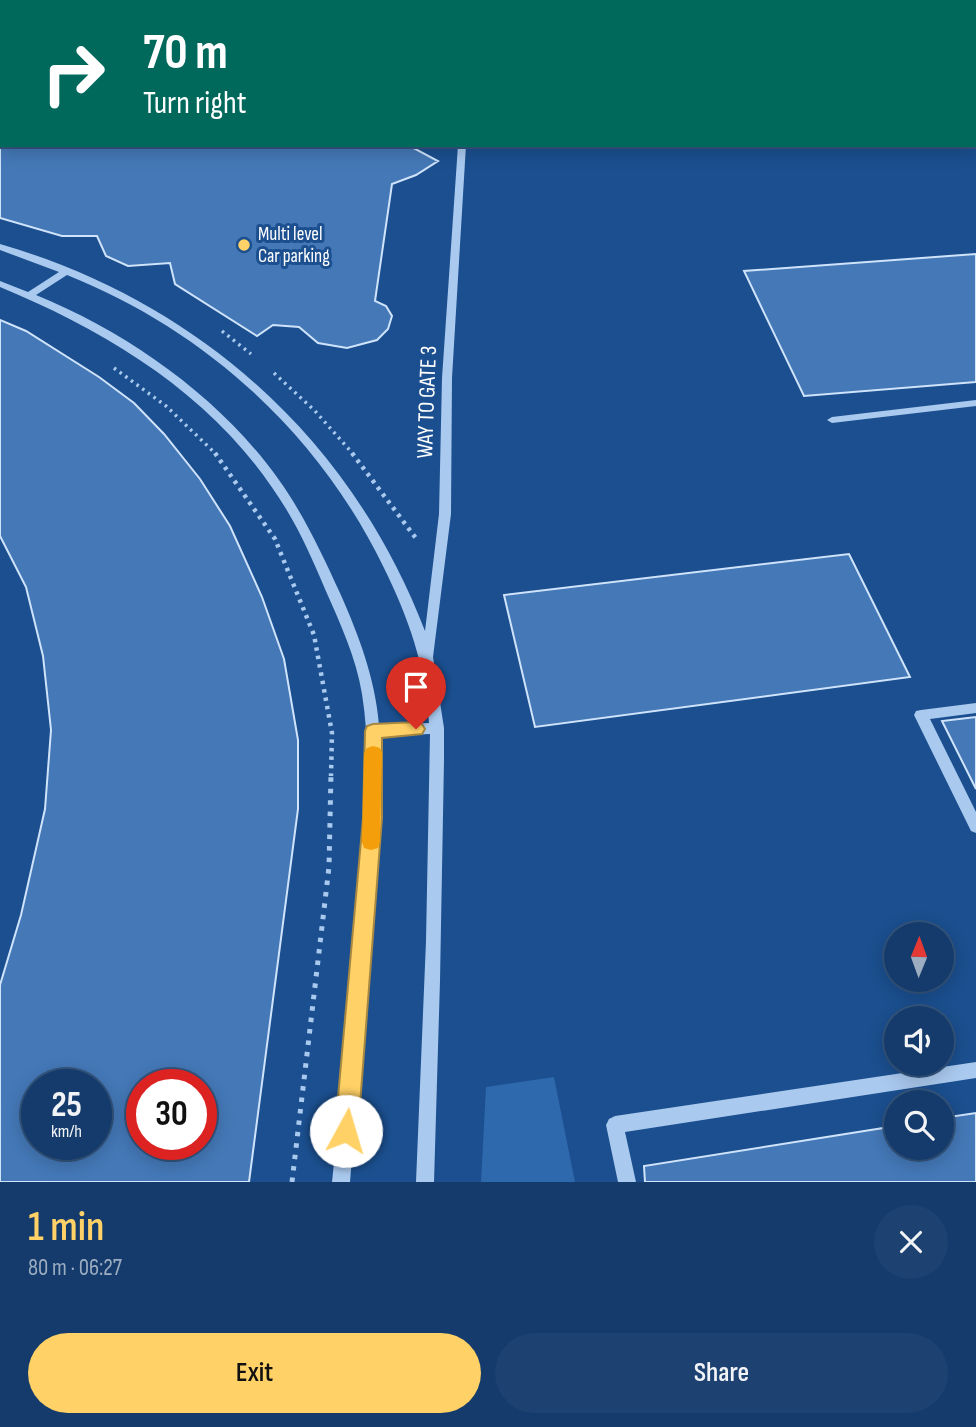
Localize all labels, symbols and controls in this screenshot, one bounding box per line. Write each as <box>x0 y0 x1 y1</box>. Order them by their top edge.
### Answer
text: 70 m <box>143 24 228 83</box>
icon: right <box>28 28 119 119</box>
text: Turn right <box>143 84 247 123</box>
place label: Multi level Car parking <box>258 223 330 268</box>
marker: Multi level Car parking <box>236 237 252 253</box>
street label: WAY TO GATE 3 <box>411 345 443 459</box>
pin <box>386 657 446 729</box>
icon: arrive <box>397 668 435 706</box>
north arrow <box>884 922 954 992</box>
map controls <box>884 922 954 1160</box>
button: sound <box>884 1006 954 1076</box>
speed limit sign: 30 <box>126 1069 217 1160</box>
text: 25 <box>51 1084 82 1127</box>
button: search <box>884 1090 954 1160</box>
position arrow <box>309 1094 383 1168</box>
text: km/h <box>51 1121 82 1142</box>
text: 1 min <box>28 1202 104 1253</box>
button: close <box>874 1205 948 1279</box>
text: 80 m · 06:27 <box>28 1254 122 1282</box>
button: Exit <box>28 1333 481 1413</box>
button: Share <box>495 1333 948 1413</box>

